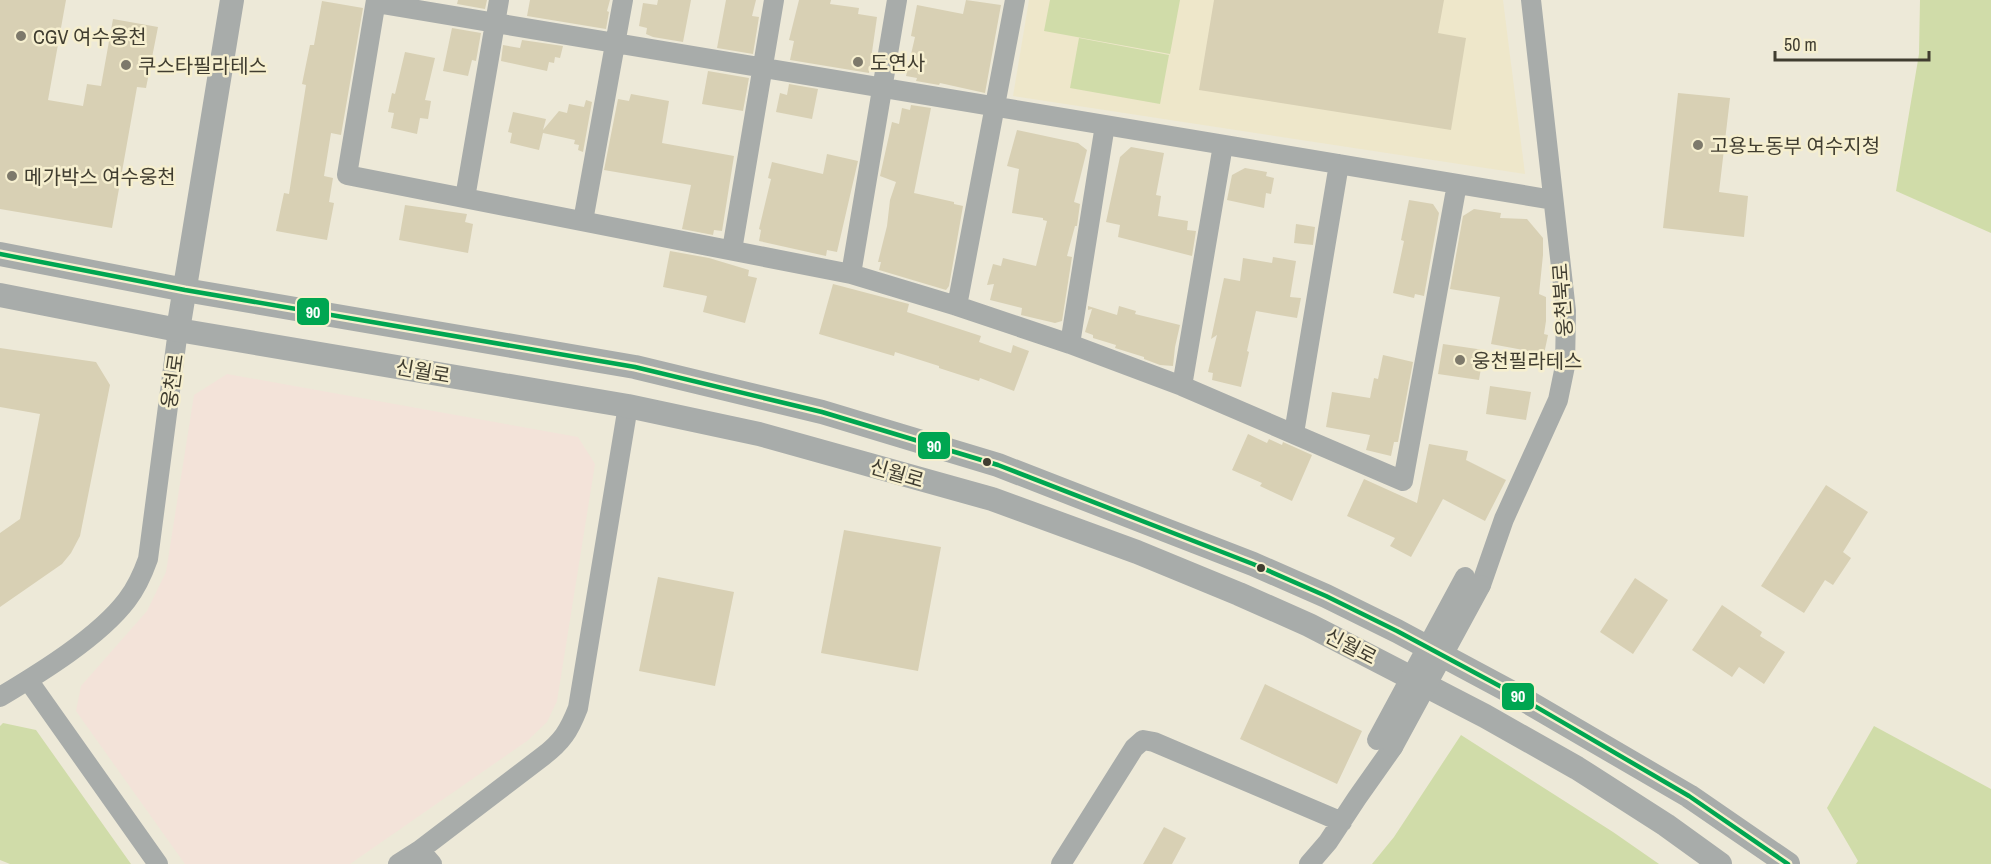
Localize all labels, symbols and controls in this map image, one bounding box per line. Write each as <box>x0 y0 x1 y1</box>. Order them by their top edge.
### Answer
place label: CGV 여수웅천 <box>33 23 147 50</box>
scale bar <box>1775 24 1930 62</box>
marker: CGV 여수웅천 <box>14 29 28 43</box>
text: 50 m <box>1784 32 1817 57</box>
place label: 도연사 <box>870 49 925 76</box>
place label: 쿠스타필라테스 <box>138 52 267 79</box>
marker: 도연사 <box>851 55 865 69</box>
marker: 쿠스타필라테스 <box>119 58 133 72</box>
place label: 고용노동부 여수지청 <box>1710 132 1880 159</box>
marker: 고용노동부 여수지청 <box>1691 138 1705 152</box>
place label: 메가박스 여수웅천 <box>24 163 176 190</box>
marker: 메가박스 여수웅천 <box>5 169 19 183</box>
street label: 웅천북로 <box>1546 262 1578 338</box>
line badge: 90 <box>296 297 330 326</box>
text: 90 <box>306 301 320 323</box>
place label: 웅천필라테스 <box>1472 347 1582 374</box>
street label: 웅천로 <box>155 352 189 410</box>
street label: 신월로 <box>393 353 453 389</box>
marker: 웅천필라테스 <box>1453 353 1467 367</box>
line badge: 90 <box>917 431 951 460</box>
text: 90 <box>927 435 941 457</box>
street label: 신월로 <box>867 452 927 494</box>
unlabelled marker <box>981 456 993 468</box>
unlabelled marker <box>1255 562 1267 574</box>
street label: 신월로 <box>1320 621 1382 671</box>
line badge: 90 <box>1501 682 1535 711</box>
text: 90 <box>1511 685 1525 707</box>

